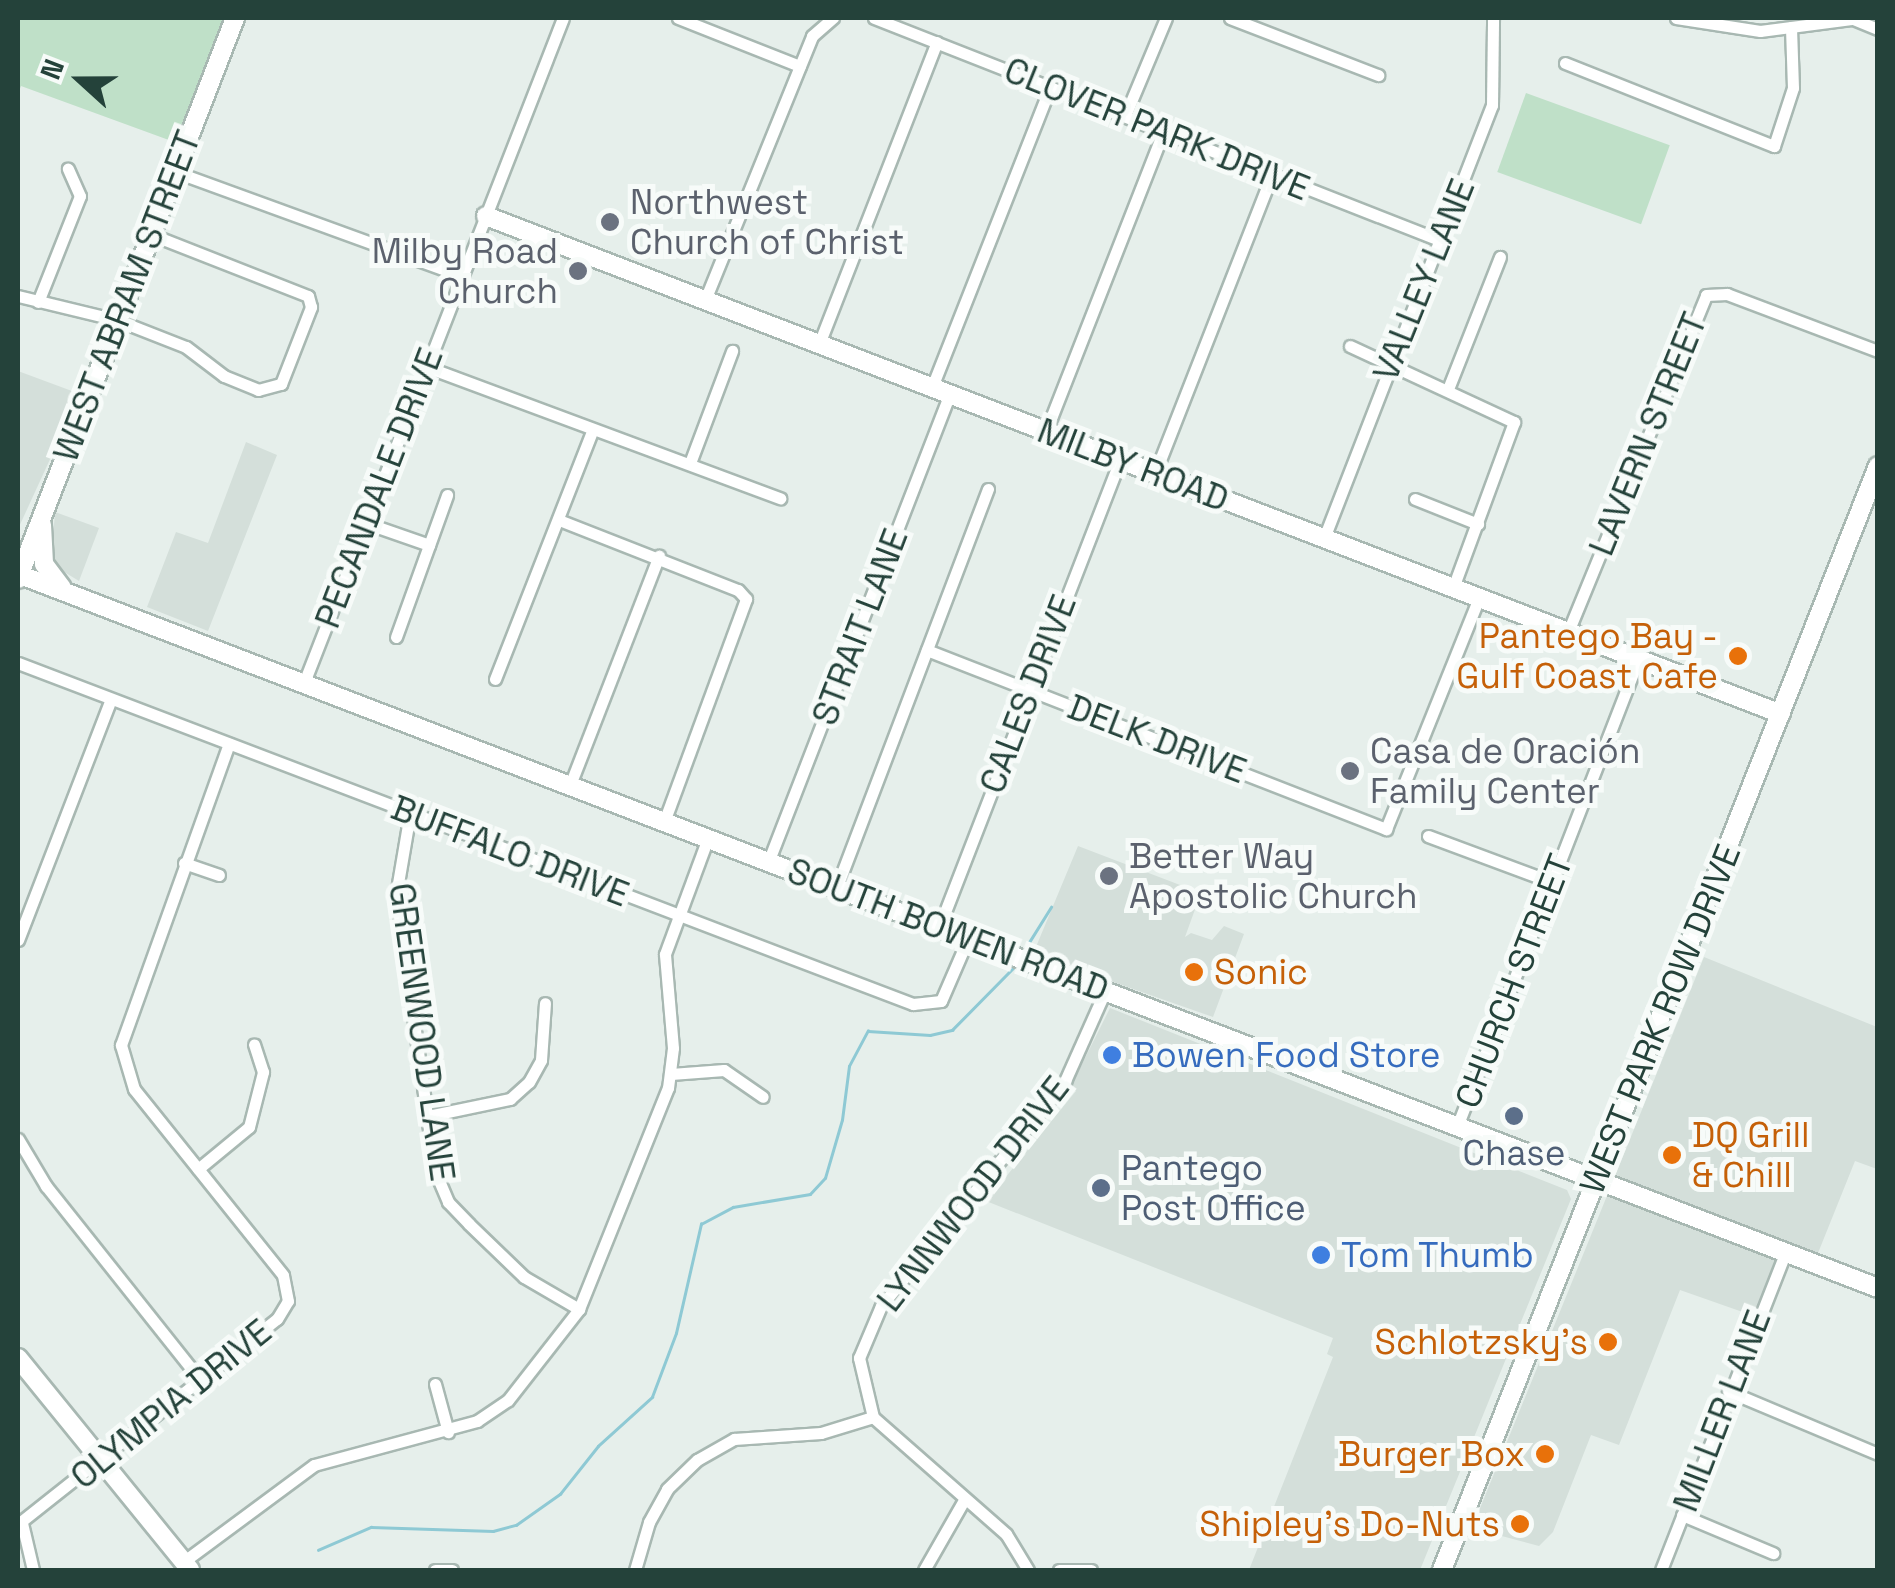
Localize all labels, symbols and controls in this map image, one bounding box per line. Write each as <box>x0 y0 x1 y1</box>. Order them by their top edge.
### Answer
north arrow <box>30 30 130 130</box>
street label: CLOVER PARK DRIVE <box>998 49 1316 209</box>
text: N <box>32 54 72 84</box>
street label: WEST ABRAM STREET <box>44 124 210 468</box>
street label: VALLEY LANE <box>1364 173 1484 387</box>
place label: Northwest Church of Christ <box>630 181 904 263</box>
marker: Northwest Church of Christ <box>599 211 621 233</box>
place label: Milby Road Church <box>372 230 558 312</box>
marker: Milby Road Church <box>567 260 589 282</box>
street label: LAVERN STREET <box>1580 306 1716 562</box>
street label: PECANDALE DRIVE <box>306 342 452 634</box>
street label: MILBY ROAD <box>1032 409 1234 521</box>
street label: STRAIT LANE <box>803 523 917 731</box>
street label: CALES DRIVE <box>971 589 1085 799</box>
place label: Pantego Bay - Gulf Coast Cafe <box>1456 615 1718 697</box>
marker: Pantego Bay - Gulf Coast Cafe <box>1727 645 1749 667</box>
street label: DELK DRIVE <box>1062 686 1252 792</box>
place label: Casa de Oración Family Center <box>1370 730 1640 812</box>
marker: Casa de Oración Family Center <box>1339 760 1361 782</box>
street label: BUFFALO DRIVE <box>385 786 635 916</box>
place label: Better Way Apostolic Church <box>1129 835 1417 917</box>
street label: WEST PARK ROW DRIVE <box>1570 838 1750 1200</box>
street label: CHURCH STREET <box>1446 848 1582 1114</box>
street label: SOUTH BOWEN ROAD <box>782 849 1114 1011</box>
marker: Better Way Apostolic Church <box>1098 865 1120 887</box>
street label: GREENWOOD LANE <box>380 880 464 1184</box>
place label: Sonic <box>1214 951 1308 993</box>
marker: Sonic <box>1183 961 1205 983</box>
place label: Bowen Food Store <box>1132 1034 1441 1076</box>
marker: Bowen Food Store <box>1101 1044 1123 1066</box>
street label: LYNNWOOD DRIVE <box>868 1068 1078 1320</box>
marker: Chase <box>1503 1105 1525 1127</box>
place label: DQ Grill & Chill <box>1692 1114 1810 1196</box>
place label: Chase <box>1462 1132 1566 1174</box>
marker: DQ Grill & Chill <box>1661 1144 1683 1166</box>
place label: Pantego Post Office <box>1121 1147 1306 1229</box>
marker: Pantego Post Office <box>1090 1177 1112 1199</box>
place label: Tom Thumb <box>1341 1234 1535 1276</box>
marker: Tom Thumb <box>1310 1244 1332 1266</box>
street label: MILLER LANE <box>1664 1305 1780 1517</box>
street label: OLYMPIA DRIVE <box>62 1310 280 1498</box>
place label: Schlotzsky's <box>1375 1321 1588 1363</box>
marker: Schlotzsky's <box>1597 1331 1619 1353</box>
place label: Burger Box <box>1338 1433 1525 1475</box>
marker: Burger Box <box>1534 1443 1556 1465</box>
place label: Shipley's Do-Nuts <box>1199 1503 1500 1545</box>
marker: Shipley's Do-Nuts <box>1509 1513 1531 1535</box>

